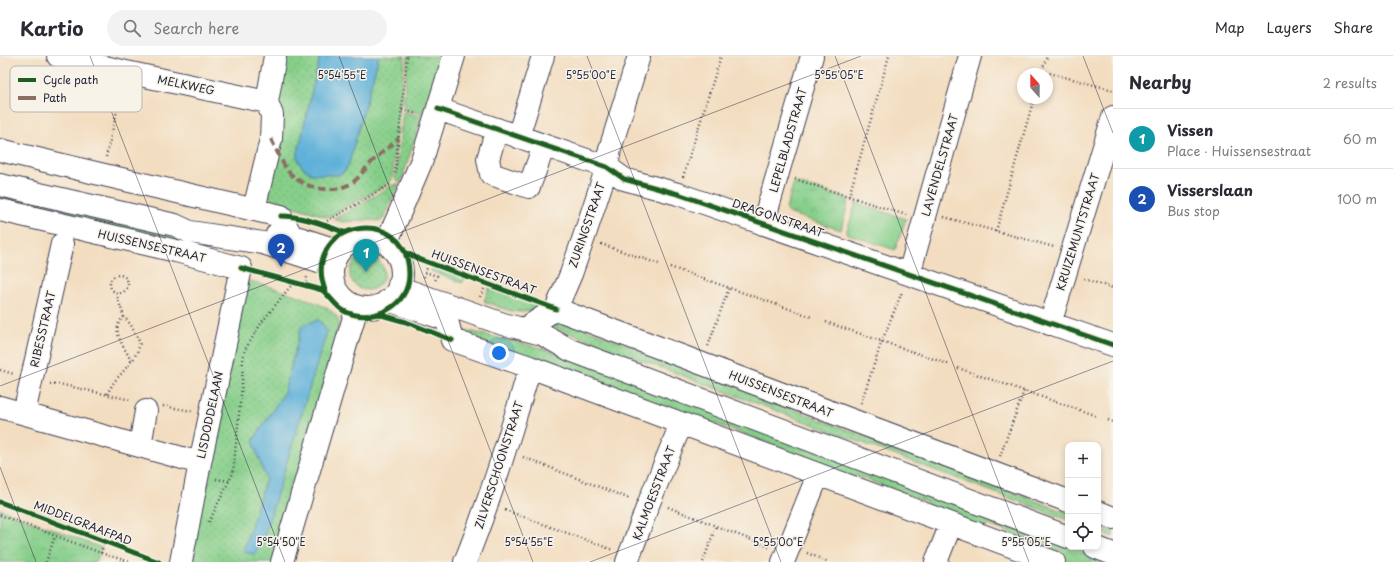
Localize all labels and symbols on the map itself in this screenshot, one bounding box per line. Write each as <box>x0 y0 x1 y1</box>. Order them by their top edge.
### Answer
legend <box>10 66 142 112</box>
text: 5°54'55"E <box>318 67 366 82</box>
text: 5°55'00"E <box>566 67 616 82</box>
text: 5°55'05"E <box>814 67 864 82</box>
north arrow <box>1017 68 1053 104</box>
street label: MELKWEG <box>156 70 216 99</box>
text: Cycle path <box>43 71 98 88</box>
street label: LEPELBLADSTRAAT <box>764 85 811 194</box>
text: Path <box>43 89 67 106</box>
street label: LAVENDELSTRAAT <box>917 111 962 218</box>
street label: KRUIZEMUNTSTRAAT <box>1052 170 1104 293</box>
street label: ZURINGSTRAAT <box>564 179 609 270</box>
street label: DRAGONSTRAAT <box>730 194 827 241</box>
street label: HUISSENSESTRAAT <box>96 225 208 266</box>
pin: 2 <box>268 234 294 267</box>
pin: 1 <box>353 239 379 272</box>
street label: HUISSENSESTRAAT <box>429 245 540 299</box>
street label: RIBESSTRAAT <box>25 288 60 369</box>
your location <box>489 343 509 363</box>
street label: HUISSENSESTRAAT <box>727 366 836 421</box>
street label: LISDODDELAAN <box>192 370 227 460</box>
street label: ZILVERSCHOONSTRAAT <box>470 398 527 531</box>
street label: KALMOESSTRAAT <box>628 443 680 542</box>
street label: MIDDELGRAAFPAD <box>32 496 135 549</box>
text: 5°54'50"E <box>256 534 306 549</box>
text: 5°54'55"E <box>505 534 553 549</box>
text: 5°55'00"E <box>753 534 803 549</box>
text: 5°55'05"E <box>1001 534 1051 549</box>

